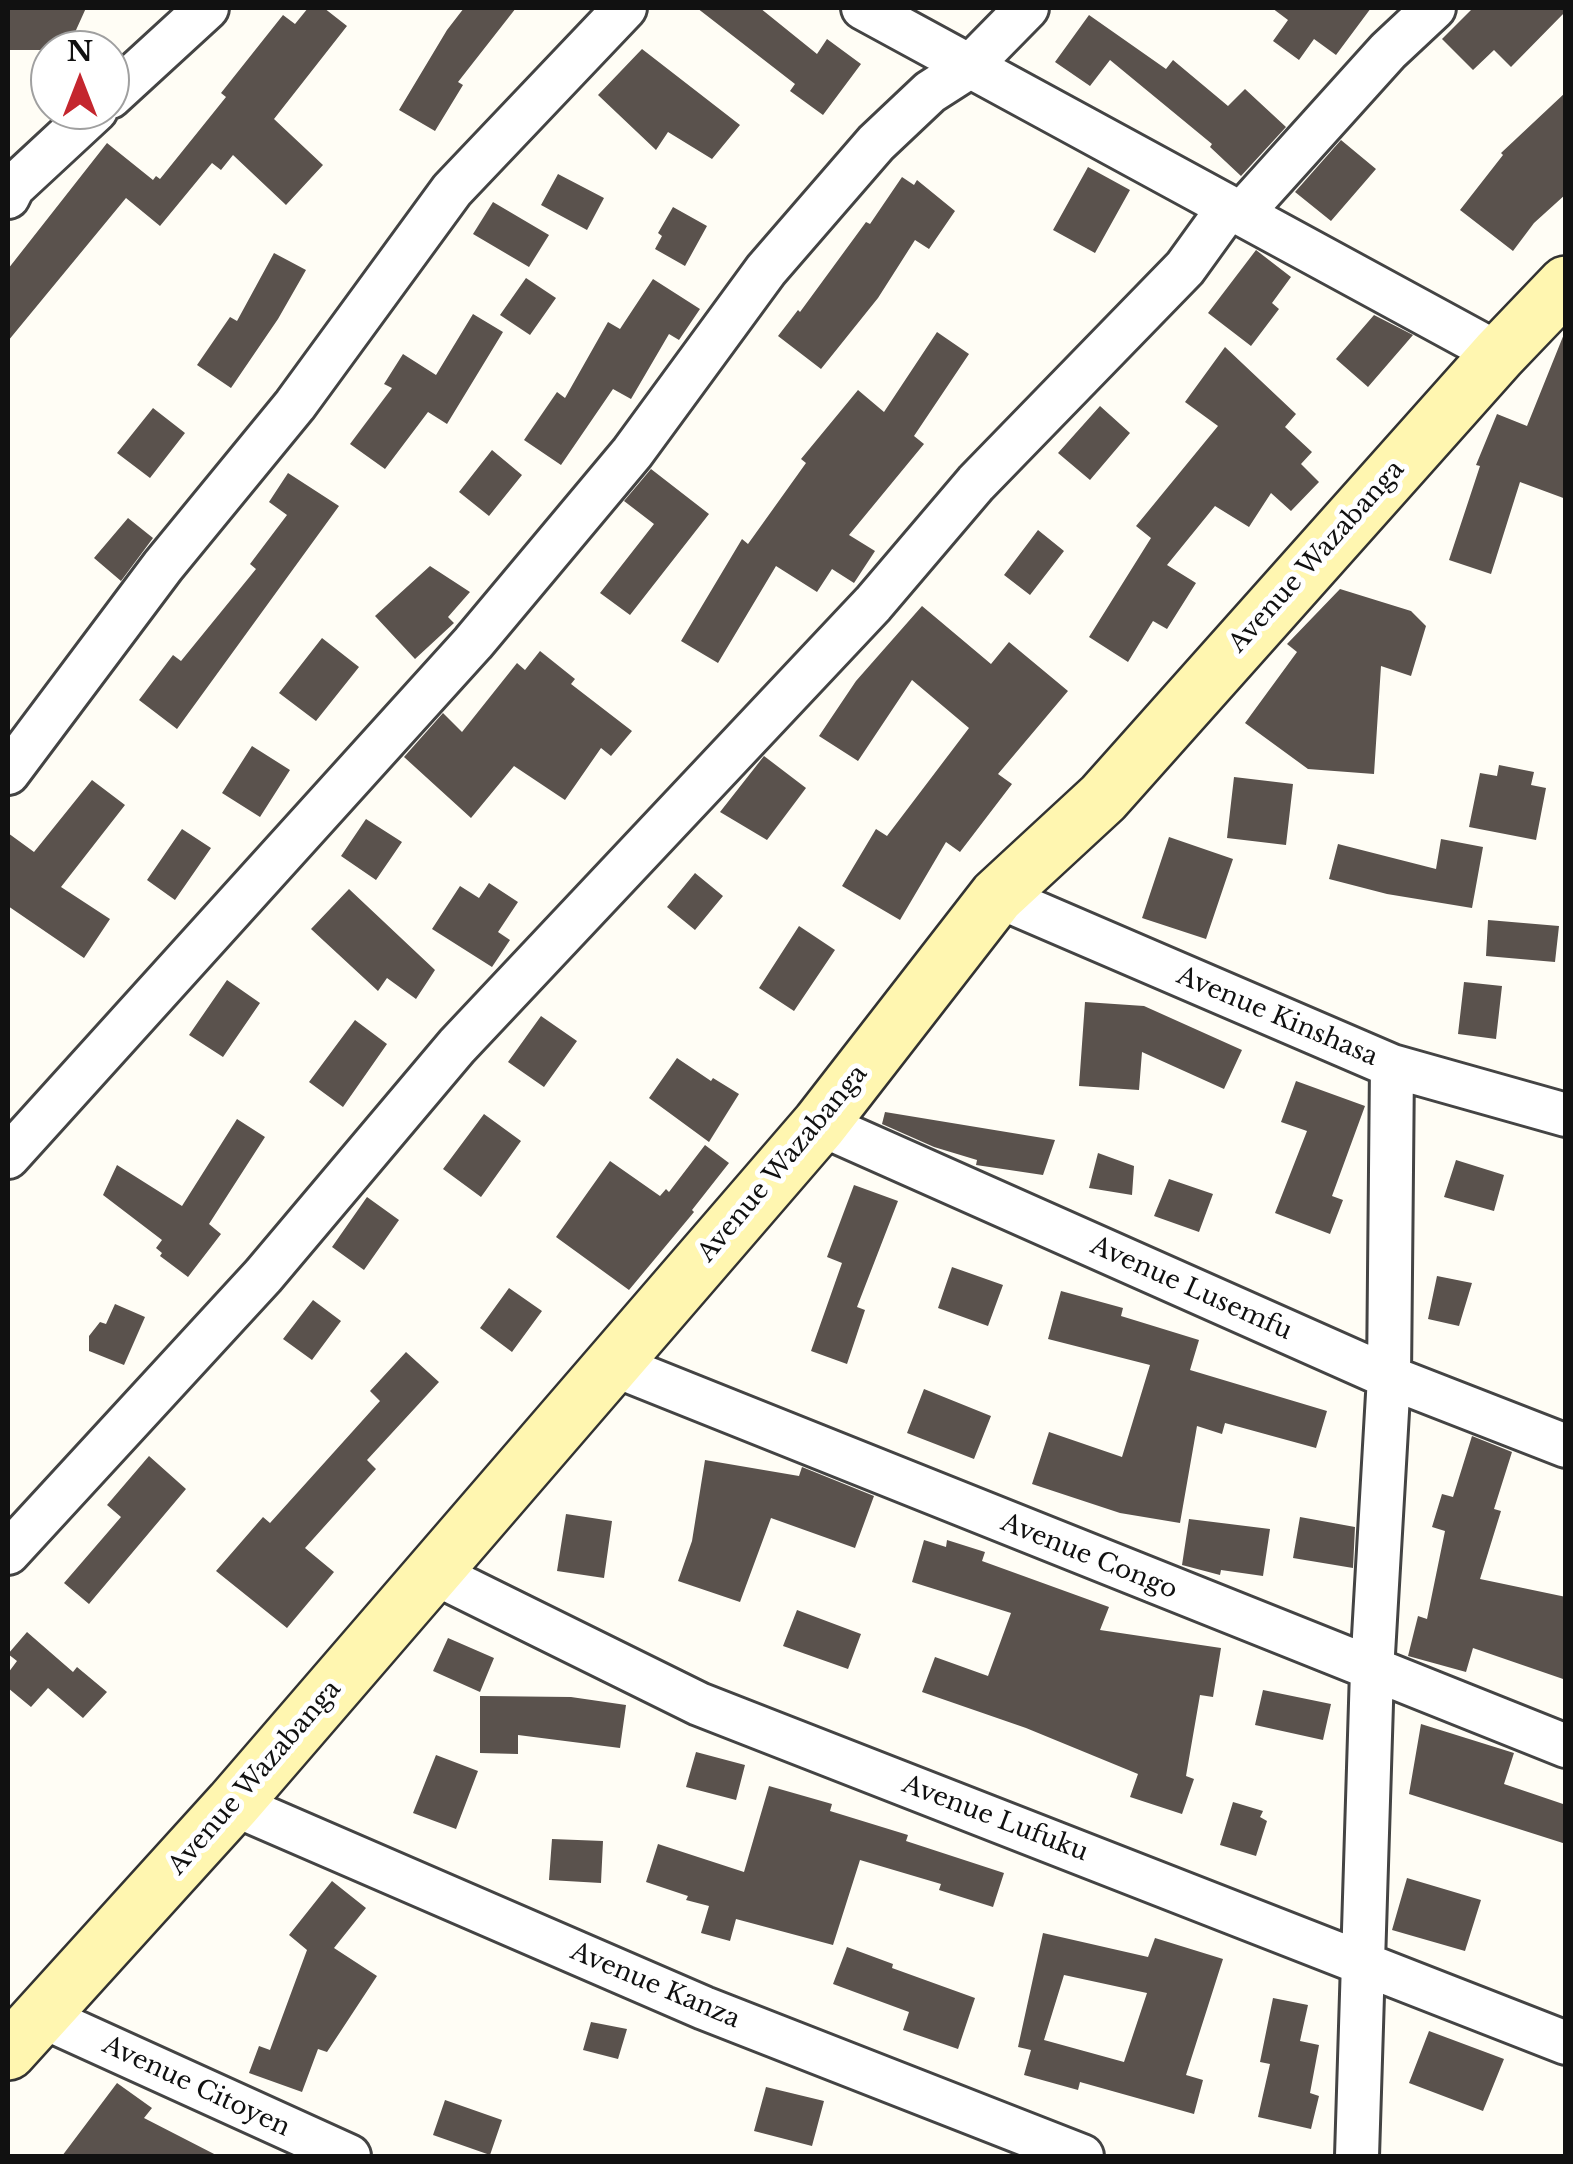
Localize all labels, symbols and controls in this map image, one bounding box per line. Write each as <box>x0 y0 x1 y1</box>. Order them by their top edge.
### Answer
north arrow <box>30 30 130 130</box>
text: N <box>67 34 93 69</box>
street label: Avenue Wazabanga <box>1223 455 1411 659</box>
street label: Avenue Kinshasa <box>1172 961 1382 1073</box>
street label: Avenue Wazabanga <box>692 1060 874 1268</box>
street label: Avenue Lusemfu <box>1086 1231 1296 1347</box>
street label: Avenue Congo <box>997 1508 1181 1606</box>
street label: Avenue Wazabanga <box>163 1675 347 1881</box>
street label: Avenue Lufuku <box>898 1770 1092 1868</box>
street label: Avenue Kanza <box>566 1937 744 2035</box>
street label: Avenue Citoyen <box>98 2030 294 2144</box>

